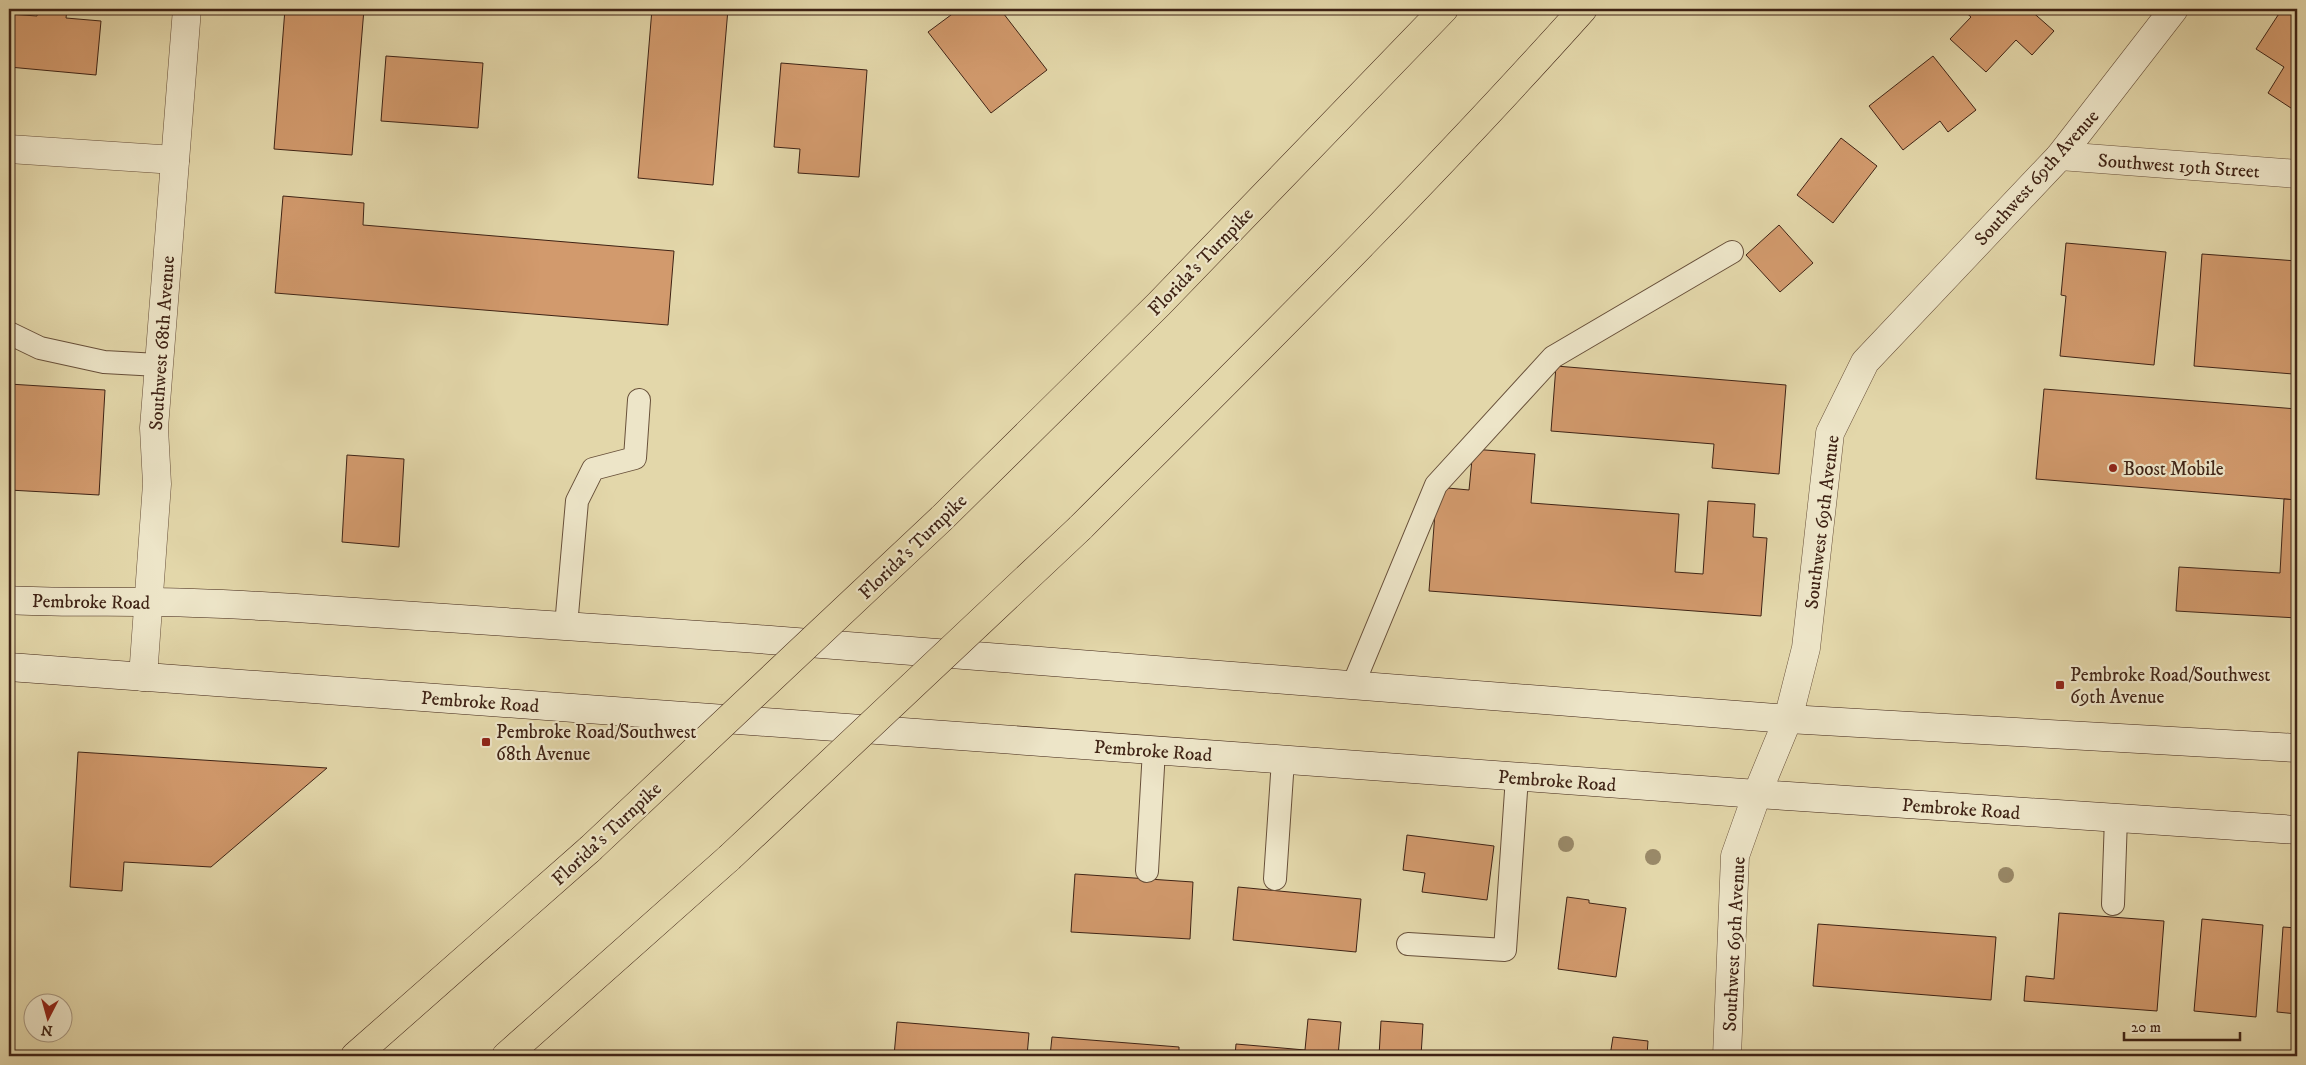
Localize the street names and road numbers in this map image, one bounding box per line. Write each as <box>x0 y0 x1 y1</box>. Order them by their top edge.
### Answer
street label: Southwest 69th Avenue <box>1970 105 2104 251</box>
street label: Southwest 19th Street <box>2097 149 2261 184</box>
street label: Florida's Turnpike <box>1144 203 1259 321</box>
street label: Southwest 68th Avenue <box>145 255 180 431</box>
street label: Southwest 69th Avenue <box>1800 434 1845 610</box>
street label: Florida's Turnpike <box>854 490 972 605</box>
street label: Pembroke Road <box>32 590 151 615</box>
street label: Pembroke Road <box>420 687 540 718</box>
street label: Pembroke Road <box>1093 736 1213 767</box>
street label: Pembroke Road <box>1497 766 1617 797</box>
street label: Florida's Turnpike <box>547 777 667 891</box>
street label: Pembroke Road <box>1901 794 2021 825</box>
street label: Southwest 69th Avenue <box>1718 856 1751 1032</box>

